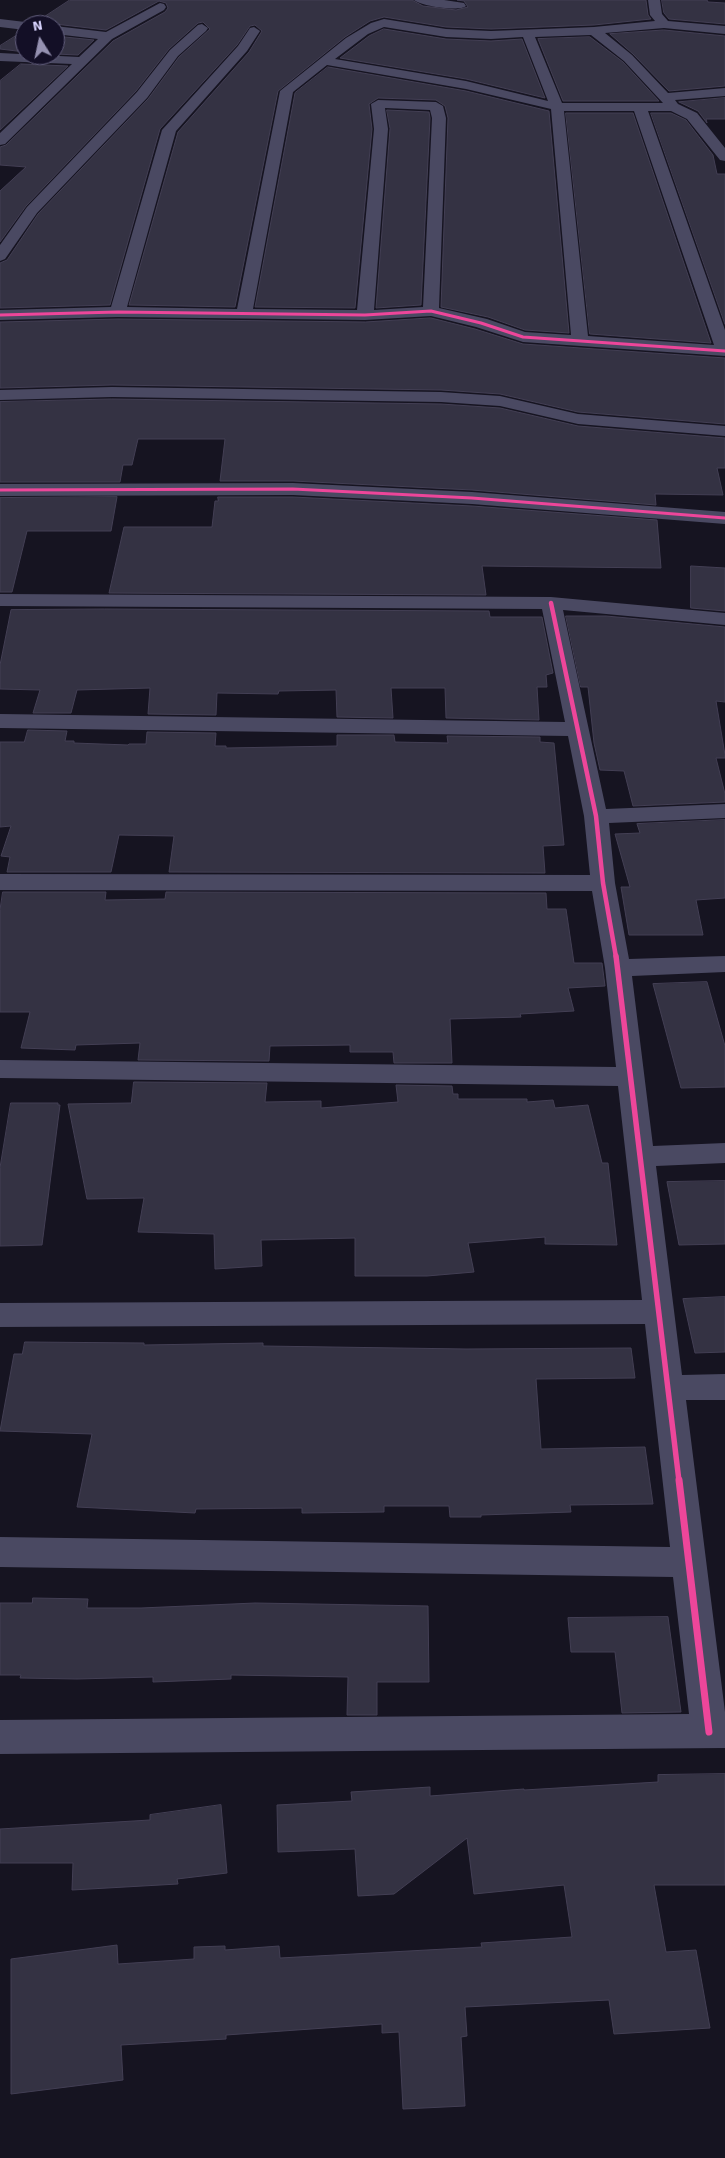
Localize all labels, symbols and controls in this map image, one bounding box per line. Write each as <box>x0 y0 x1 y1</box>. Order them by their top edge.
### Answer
north arrow <box>15 15 65 65</box>
text: N <box>31 17 44 35</box>

